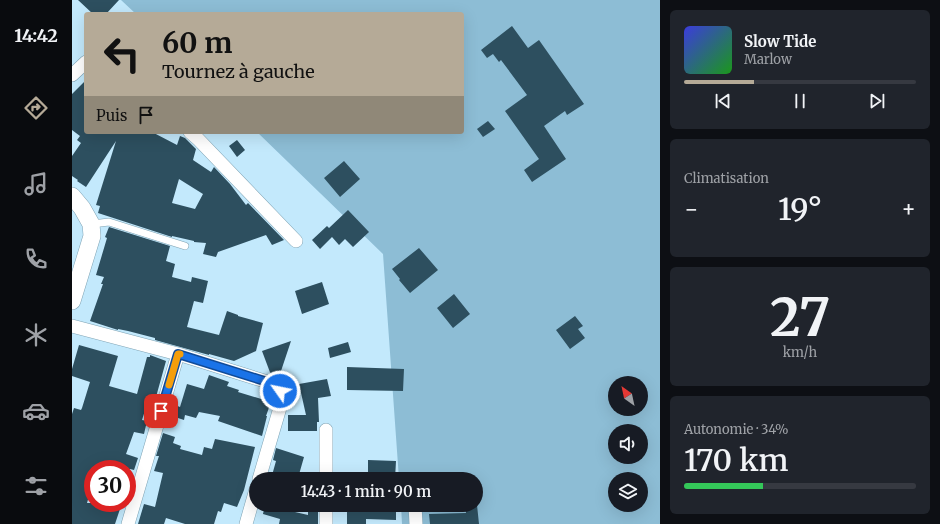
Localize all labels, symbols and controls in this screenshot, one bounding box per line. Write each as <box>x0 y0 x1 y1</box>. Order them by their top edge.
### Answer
text: 14:42 <box>14 24 58 47</box>
text: 60 m <box>162 25 232 61</box>
icon: left <box>96 28 148 80</box>
text: Slow Tide <box>744 32 816 51</box>
text: Marlow <box>744 51 792 68</box>
text: Tournez à gauche <box>162 60 315 83</box>
icon: previous <box>712 90 734 112</box>
icon: pause <box>789 90 811 112</box>
icon: next <box>866 90 888 112</box>
icon: directions <box>22 94 50 122</box>
icon: arrive <box>135 104 157 126</box>
text: Puis <box>96 106 127 125</box>
icon: music <box>22 170 50 198</box>
text: Climatisation <box>684 170 769 187</box>
text: 19° <box>778 190 822 228</box>
text: − <box>684 195 699 223</box>
text: + <box>901 195 916 223</box>
icon: phone <box>22 245 50 273</box>
text: 27 <box>770 285 830 350</box>
icon: climate <box>22 321 50 349</box>
text: km/h <box>783 344 817 361</box>
position arrow <box>259 370 301 412</box>
north arrow <box>608 376 648 416</box>
map controls <box>608 376 648 512</box>
pin <box>144 394 178 428</box>
icon: car <box>22 397 50 425</box>
icon: arrive <box>150 400 172 422</box>
text: Autonomie · 34% <box>684 421 789 438</box>
button: sound <box>608 424 648 464</box>
text: 170 km <box>684 441 788 479</box>
speed limit sign: 30 <box>84 460 136 512</box>
icon: filters <box>22 472 50 500</box>
button: layers <box>608 472 648 512</box>
text: 14:43 · 1 min · 90 m <box>301 482 431 501</box>

